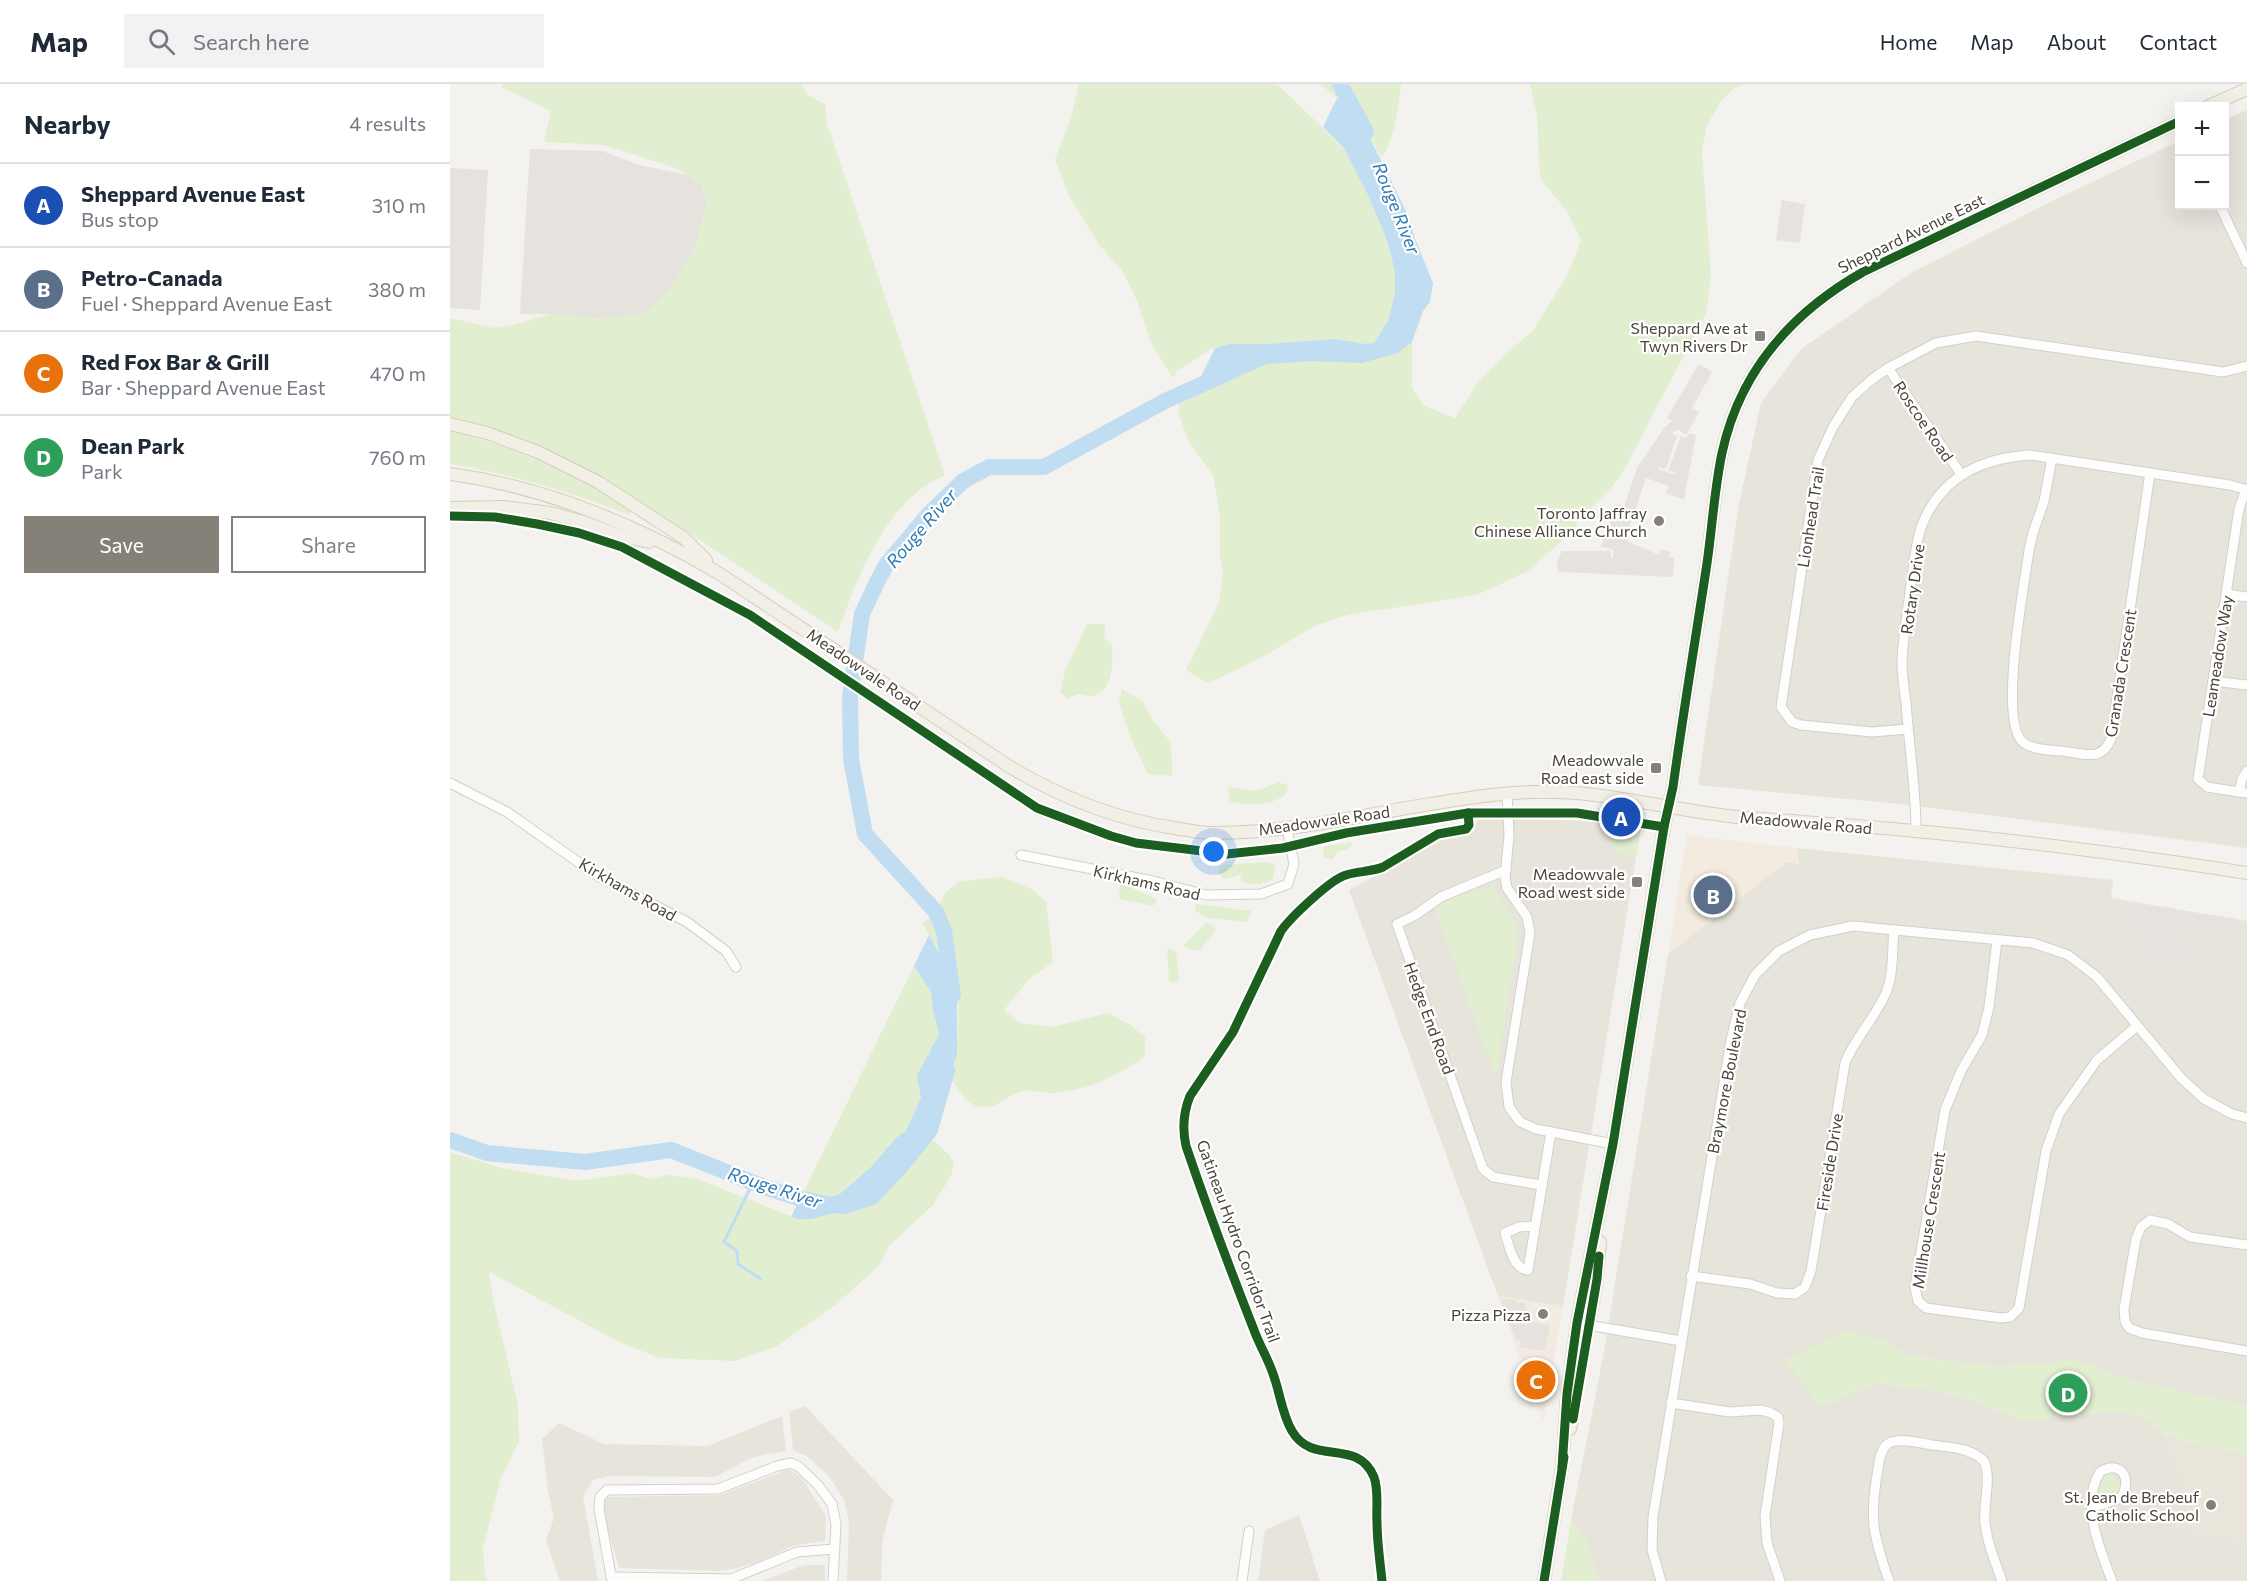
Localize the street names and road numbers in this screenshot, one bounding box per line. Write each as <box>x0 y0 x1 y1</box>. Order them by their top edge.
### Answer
street label: Sheppard Avenue East <box>1835 189 1988 277</box>
street label: Roscoe Road <box>1890 377 1958 465</box>
street label: Lionhead Trail <box>1793 465 1827 569</box>
street label: Rotary Drive <box>1896 543 1928 635</box>
street label: Leameadow Way <box>2198 594 2236 718</box>
street label: Granada Crescent <box>2100 607 2140 738</box>
street label: Meadowvale Road <box>804 624 924 714</box>
street label: Meadowvale Road <box>1257 801 1391 839</box>
street label: Meadowvale Road <box>1739 807 1873 837</box>
street label: Kirkhams Road <box>576 853 680 925</box>
street label: Kirkhams Road <box>1092 860 1202 904</box>
street label: Hedge End Road <box>1401 959 1459 1077</box>
street label: Braymore Boulevard <box>1703 1007 1749 1155</box>
street label: Fireside Drive <box>1812 1112 1846 1212</box>
street label: Gatineau Hydro Corridor Trail <box>1193 1137 1285 1345</box>
street label: Millhouse Crescent <box>1908 1149 1948 1290</box>

